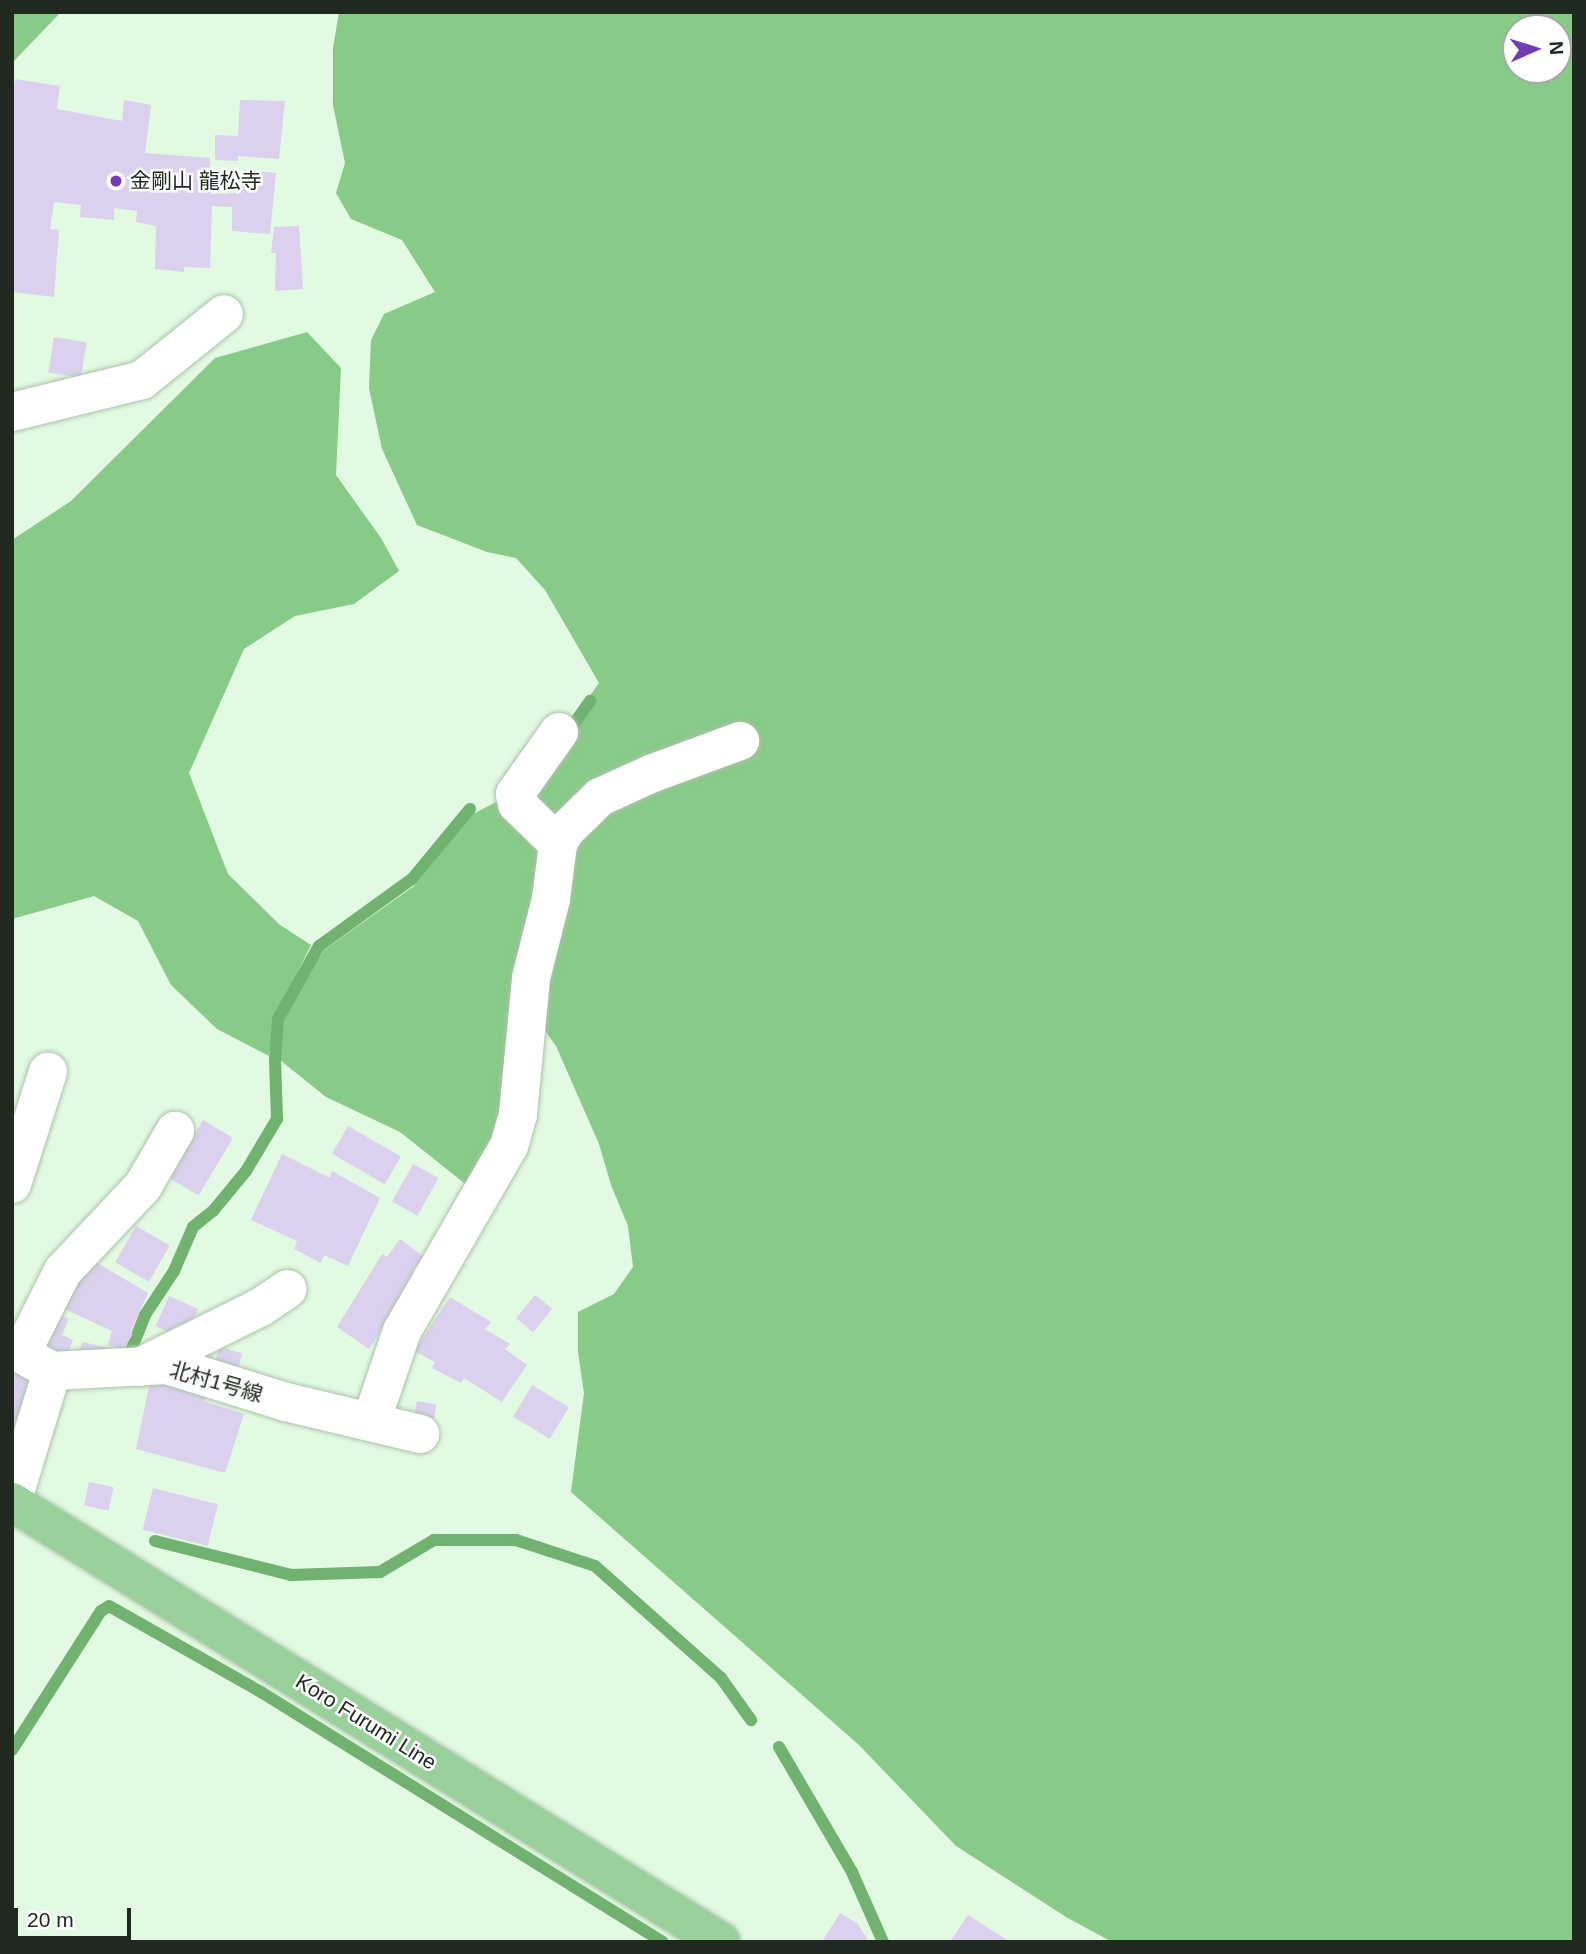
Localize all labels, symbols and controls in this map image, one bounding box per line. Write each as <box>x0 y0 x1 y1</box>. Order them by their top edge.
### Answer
north arrow <box>1502 14 1572 84</box>
text: N <box>1546 41 1567 55</box>
place label: 金剛山 龍松寺 <box>130 168 262 194</box>
marker: 金剛山 龍松寺 <box>108 173 124 189</box>
street label: 北村1号線 <box>167 1357 265 1407</box>
street label: Koro Furumi Line <box>291 1669 441 1775</box>
scale bar <box>18 1895 135 1939</box>
text: 20 m <box>27 1908 74 1931</box>

